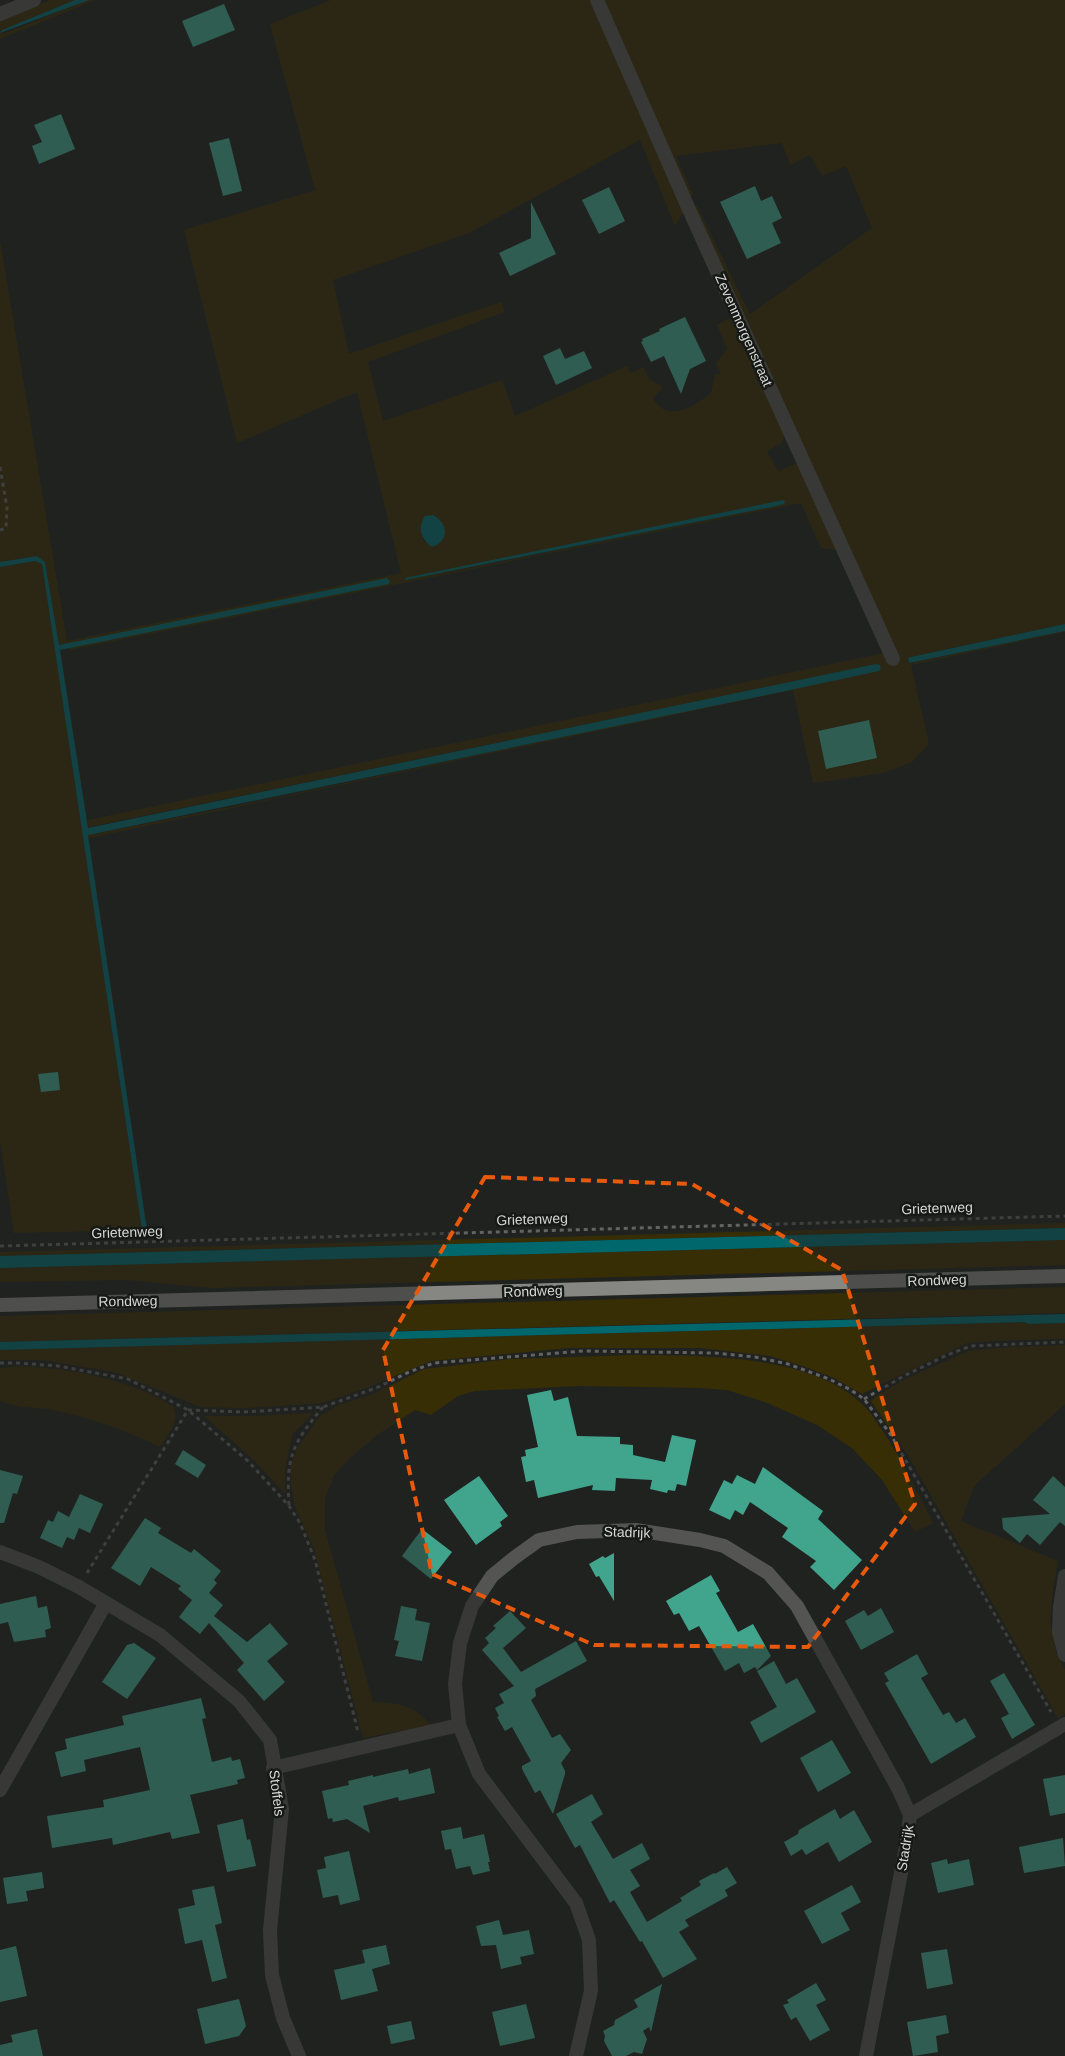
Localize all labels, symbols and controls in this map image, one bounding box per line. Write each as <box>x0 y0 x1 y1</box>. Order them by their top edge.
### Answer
street label: Zevenmorgenstraat <box>712 271 776 389</box>
street label: Grietenweg <box>901 1199 973 1217</box>
street label: Grietenweg <box>496 1210 568 1228</box>
street label: Grietenweg <box>91 1223 163 1241</box>
street label: Rondweg <box>907 1271 967 1289</box>
street label: Rondweg <box>503 1282 563 1300</box>
street label: Rondweg <box>98 1292 158 1310</box>
street label: Stadrijk <box>603 1523 652 1541</box>
street label: Stoffels <box>266 1769 288 1817</box>
street label: Stadrijk <box>893 1823 917 1872</box>

